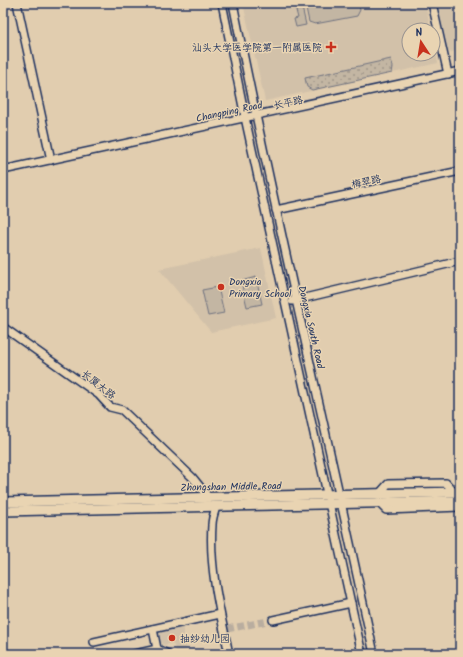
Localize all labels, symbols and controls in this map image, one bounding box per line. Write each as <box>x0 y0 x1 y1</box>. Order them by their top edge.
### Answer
north arrow <box>401 22 441 62</box>
text: N <box>414 24 424 43</box>
place label: 汕头大学医学院第一附属医院 <box>192 40 322 56</box>
marker: 汕头大学医学院第一附属医院 <box>325 41 337 53</box>
street label: 长平路 <box>272 92 305 114</box>
street label: Changping Road <box>195 97 265 127</box>
street label: 梅翠路 <box>350 171 383 193</box>
place label: Dongxia Primary School <box>229 274 292 302</box>
marker: Dongxia Primary School <box>216 282 226 292</box>
street label: Dongxia South Road <box>294 284 329 371</box>
street label: 长厦大路 <box>78 366 119 403</box>
street label: Zhongshan Middle Road <box>180 478 283 496</box>
place label: 抽纱幼儿园 <box>180 631 230 647</box>
marker: 抽纱幼儿园 <box>167 633 177 643</box>

